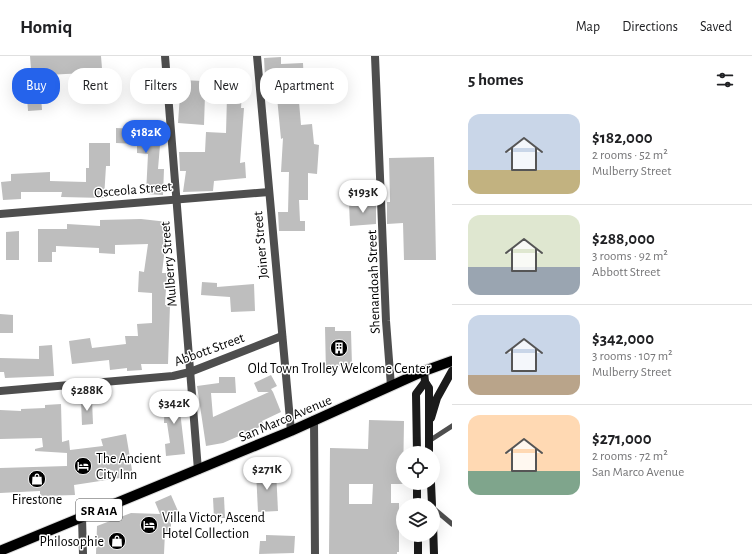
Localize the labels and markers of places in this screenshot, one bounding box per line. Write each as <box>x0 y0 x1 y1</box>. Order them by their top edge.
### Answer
pin: $182K <box>118 120 174 154</box>
pin: $193K <box>335 180 391 214</box>
building icon: Old Town Trolley Welcome Center <box>329 338 349 358</box>
place label: Old Town Trolley Welcome Center <box>248 362 431 376</box>
pin: $288K <box>59 378 115 412</box>
pin: $342K <box>146 391 202 425</box>
place label: The Ancient City Inn <box>96 452 161 482</box>
hotel icon: The Ancient City Inn <box>73 456 93 476</box>
pin: $271K <box>239 457 295 491</box>
shop icon: Firestone <box>27 469 47 489</box>
place label: Firestone <box>12 493 62 507</box>
place label: Villa Victor, Ascend Hotel Collection <box>162 511 265 541</box>
hotel icon: Villa Victor, Ascend Hotel Collection <box>139 515 159 535</box>
shop icon: Philosophie <box>107 531 127 551</box>
place label: Philosophie <box>39 535 104 549</box>

